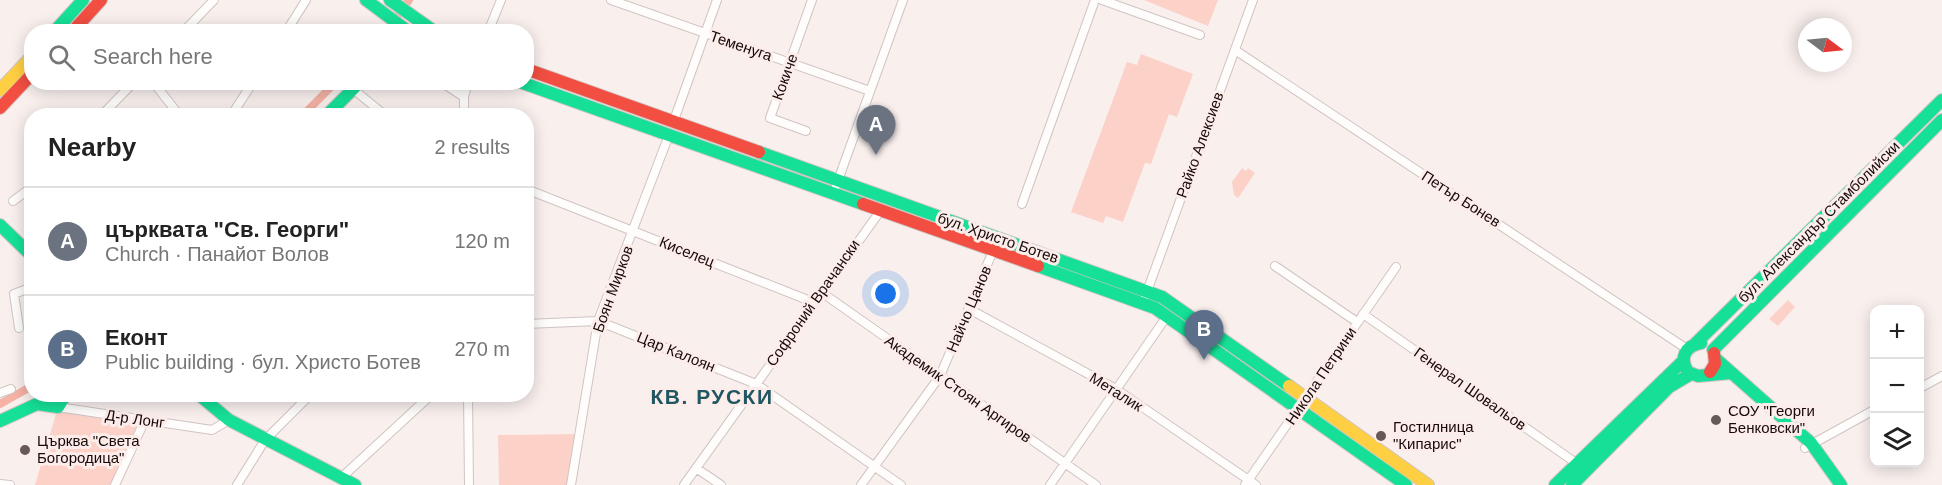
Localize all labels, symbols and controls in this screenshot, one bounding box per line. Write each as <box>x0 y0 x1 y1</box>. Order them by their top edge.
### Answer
north arrow <box>1798 18 1852 72</box>
search box <box>24 24 534 90</box>
street label: Теменуга <box>708 27 775 64</box>
icon: search <box>45 41 78 74</box>
text: Search here <box>93 44 213 69</box>
street label: Кокиче <box>768 51 801 102</box>
street label: Райко Алексиев <box>1172 90 1227 200</box>
pin: A <box>856 106 896 155</box>
text: Nearby <box>48 132 136 162</box>
text: 2 results <box>434 136 510 158</box>
street label: бул. Александър Стамболийски <box>1734 137 1903 306</box>
street label: Петър Бонев <box>1419 167 1504 230</box>
street label: бул. Христо Ботев <box>935 209 1061 266</box>
text: църквата "Св. Георги" <box>105 217 349 242</box>
text: A <box>60 230 75 252</box>
text: 120 m <box>454 230 510 252</box>
street label: Киселец <box>657 233 718 270</box>
street label: Софроний Врачански <box>762 236 863 369</box>
text: Church · Панайот Волов <box>105 243 329 265</box>
street label: Боян Мирков <box>589 243 636 335</box>
street label: Найчо Цанов <box>943 263 994 355</box>
your location <box>871 279 900 308</box>
map controls <box>1870 305 1924 467</box>
button: + <box>1870 305 1924 359</box>
pin: B <box>1184 310 1224 360</box>
street label: Никола Петрини <box>1282 324 1360 428</box>
text: Еконт <box>105 325 168 350</box>
street label: Цар Калоян <box>635 328 718 375</box>
street label: Академик Стоян Аргиров <box>882 331 1035 446</box>
text: B <box>60 338 75 360</box>
text: 270 m <box>454 338 510 360</box>
street label: Генерал Шовальов <box>1411 344 1530 434</box>
text: Public building · бул. Христо Ботев <box>105 351 421 373</box>
button: − <box>1870 359 1924 413</box>
street label: Металик <box>1087 369 1146 415</box>
district label: КВ. РУСКИ <box>650 385 774 408</box>
place label: СОУ "Георги Бенковски" <box>1728 402 1815 436</box>
street label: Д-р Лонг <box>104 406 166 431</box>
marker: СОУ "Георги Бенковски" <box>1709 413 1723 427</box>
button: layers <box>1870 413 1924 467</box>
place label: Гостилница "Кипарис" <box>1393 418 1474 452</box>
marker: Гостилница "Кипарис" <box>1374 429 1388 443</box>
place label: Църква "Света Богородица" <box>37 432 140 466</box>
marker: Църква "Света Богородица" <box>18 443 32 457</box>

